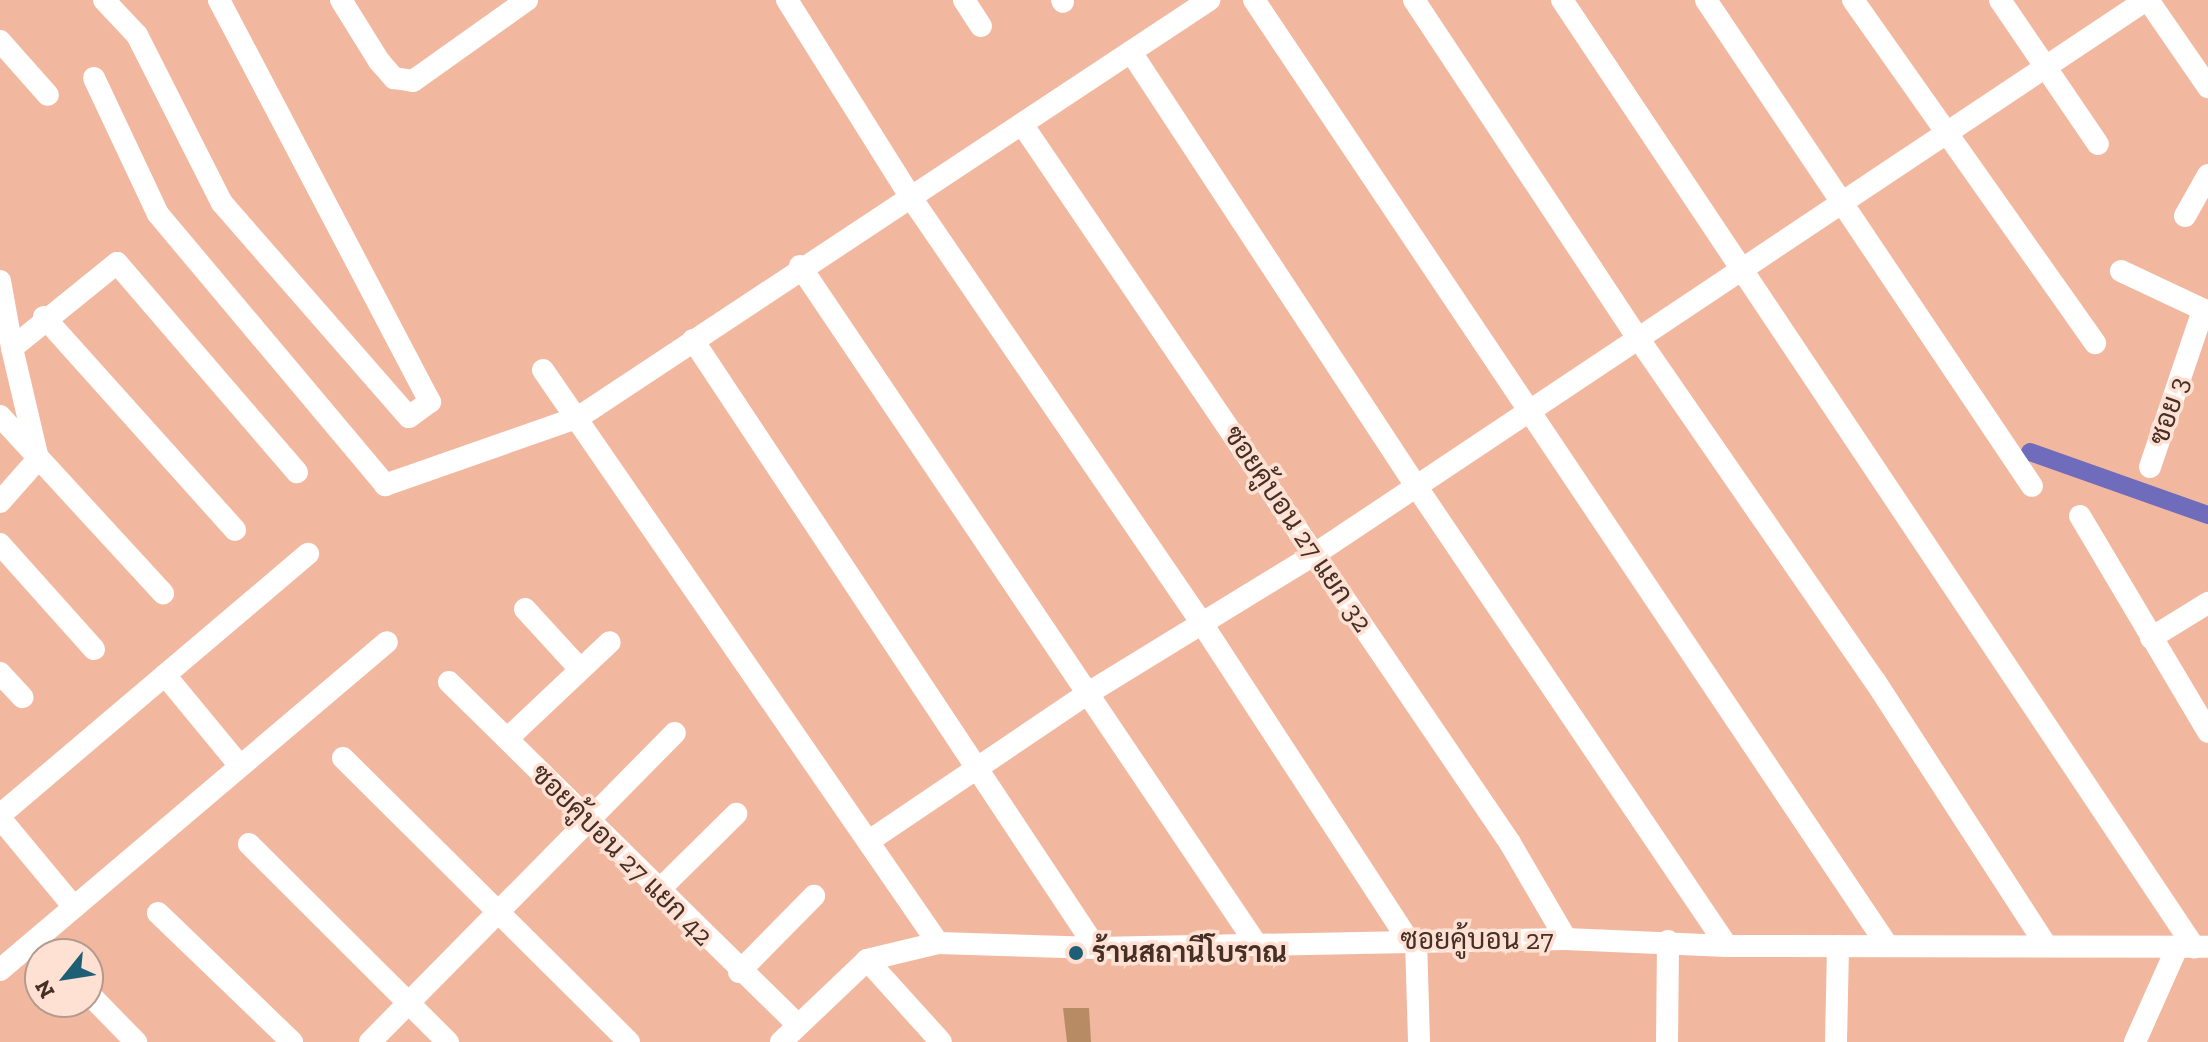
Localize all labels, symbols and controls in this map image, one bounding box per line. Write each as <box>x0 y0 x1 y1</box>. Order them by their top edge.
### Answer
street label: ซอย 3 <box>2142 373 2196 449</box>
street label: ซอยคู้บอน 27 แยก 32 <box>1216 419 1380 639</box>
street label: ซอยคู้บอน 27 แยก 42 <box>524 757 720 953</box>
street label: ซอยคู้บอน 27 <box>1401 923 1553 957</box>
place label: ร้านสถานีโบราณ <box>1092 936 1287 970</box>
north arrow <box>24 938 104 1018</box>
marker: ร้านสถานีโบราณ <box>1067 944 1085 962</box>
text: N <box>29 975 60 1003</box>

